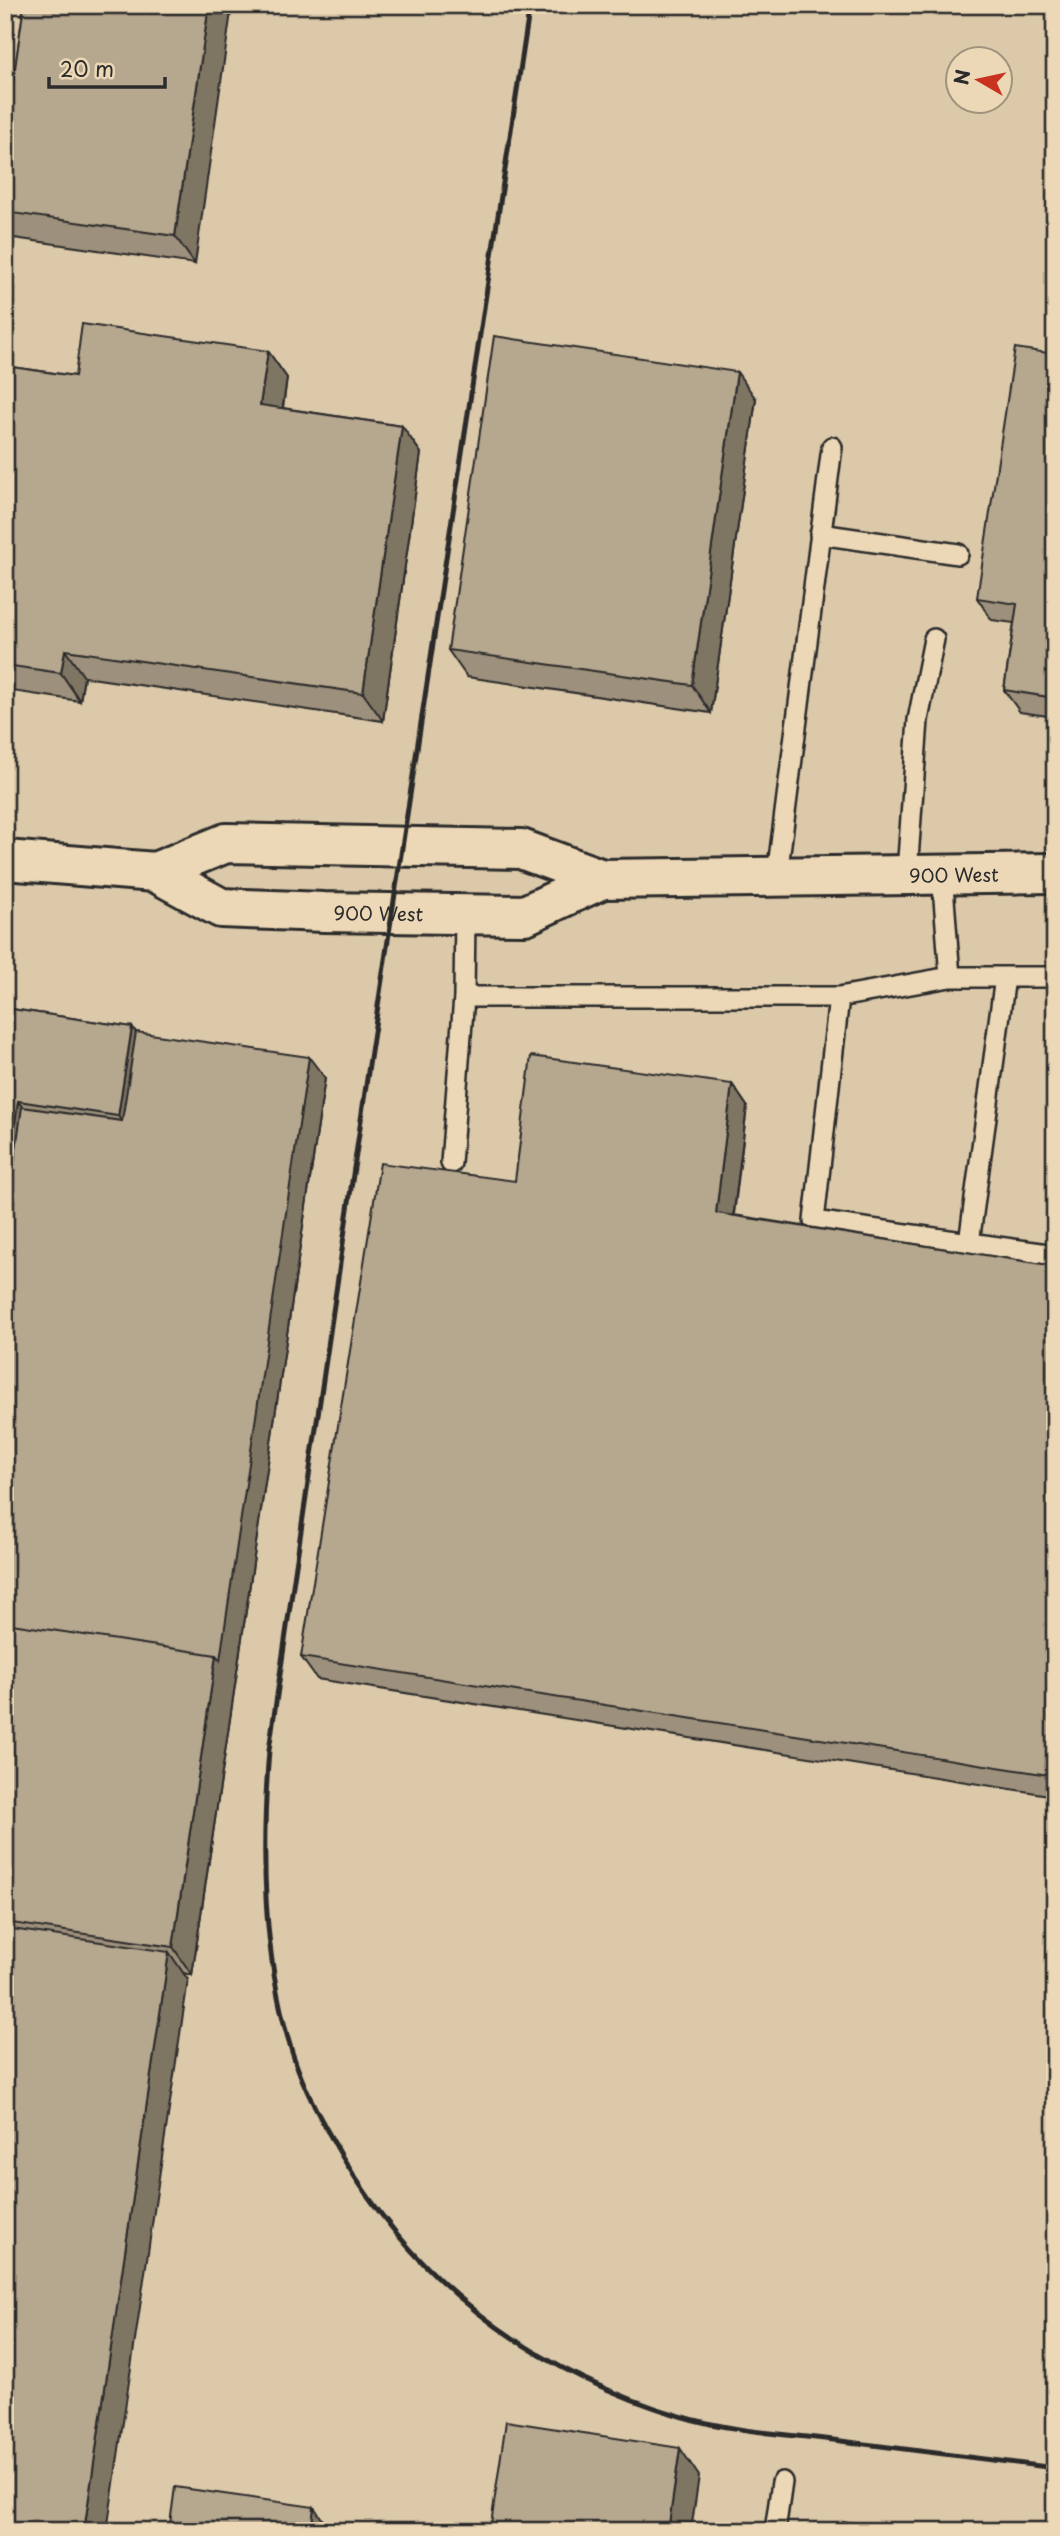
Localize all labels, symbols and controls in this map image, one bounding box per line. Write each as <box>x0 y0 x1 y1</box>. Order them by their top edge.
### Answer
scale bar <box>49 46 164 90</box>
north arrow <box>944 46 1014 116</box>
text: 20 m <box>60 52 114 84</box>
text: N <box>946 68 976 87</box>
street label: 900 West <box>909 860 999 889</box>
street label: 900 West <box>333 898 424 927</box>

